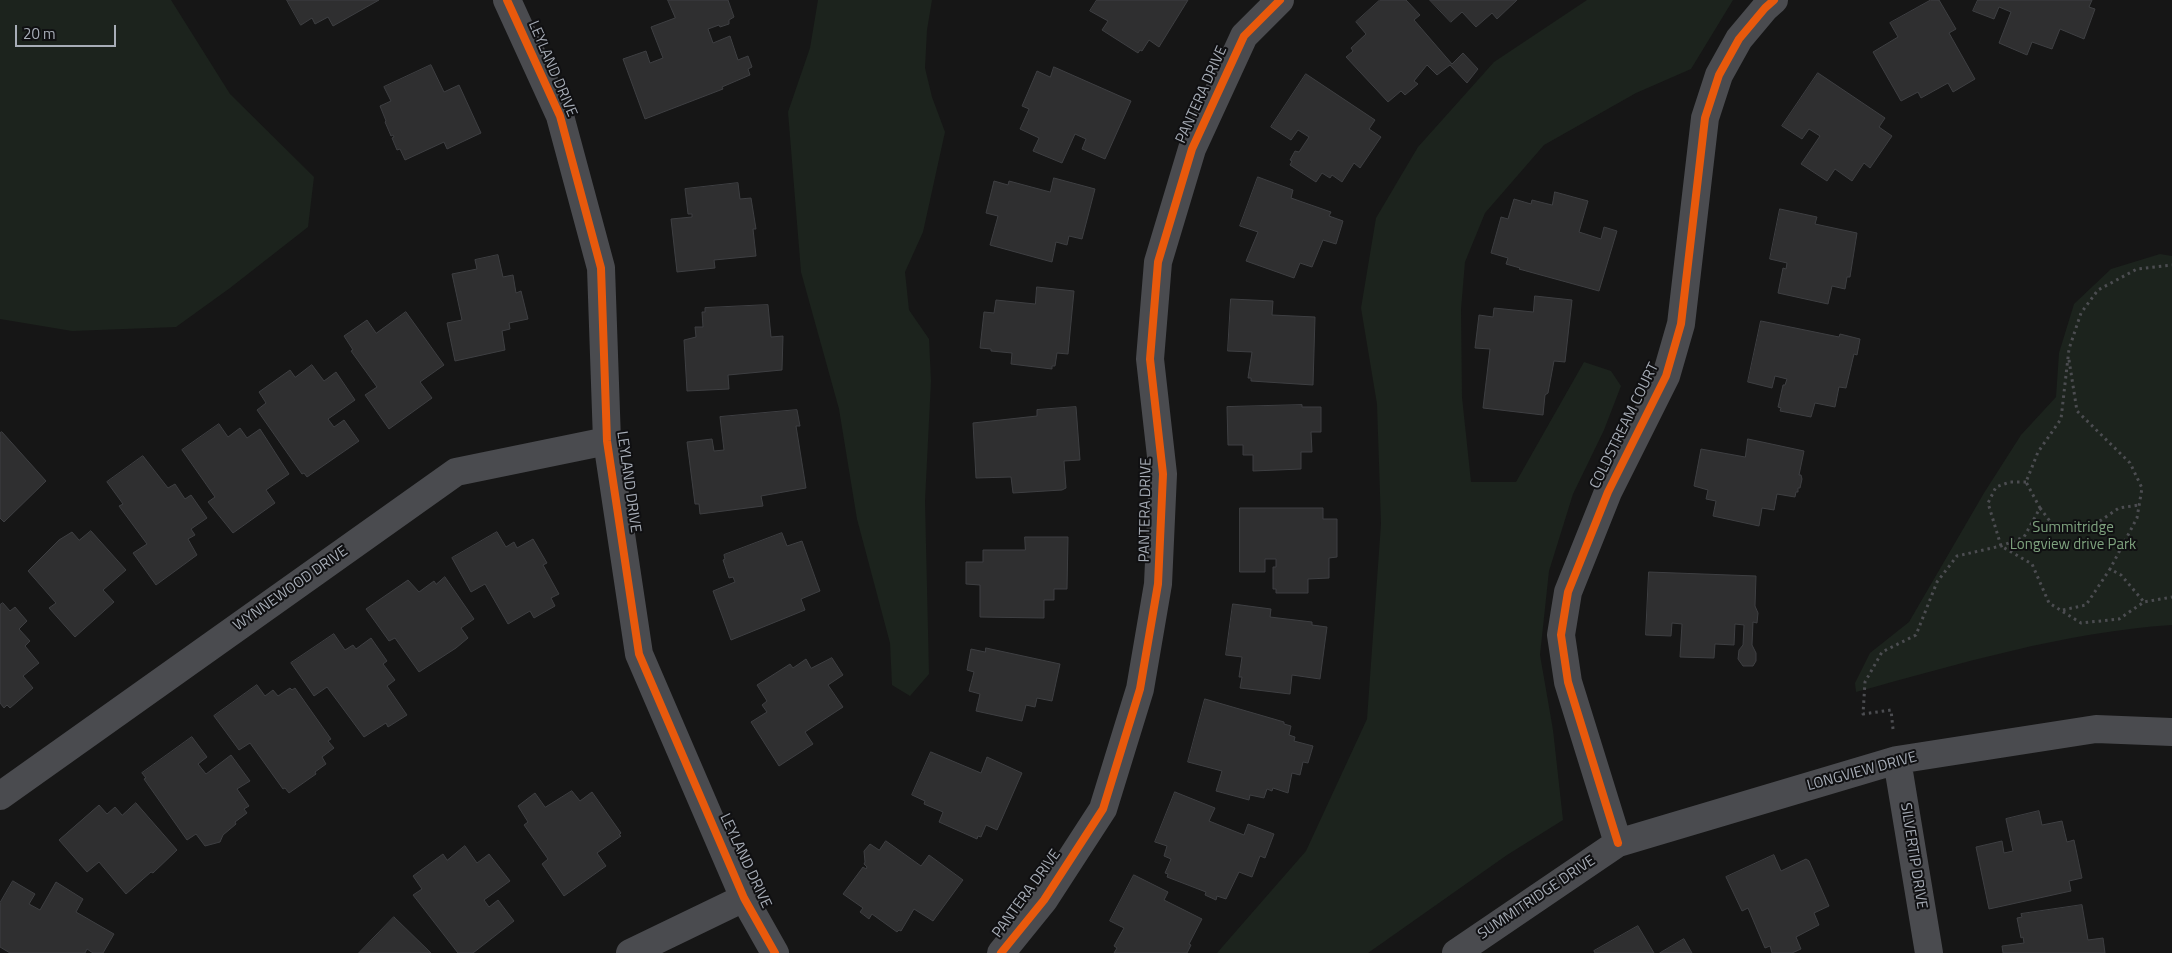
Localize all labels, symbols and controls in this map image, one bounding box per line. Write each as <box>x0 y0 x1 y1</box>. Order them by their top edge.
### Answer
scale bar <box>18 15 119 47</box>
street label: LEYLAND DRIVE <box>524 18 580 120</box>
text: 20 m <box>23 22 56 45</box>
street label: PANTERA DRIVE <box>1172 44 1232 146</box>
street label: COLDSTREAM COURT <box>1587 360 1663 492</box>
street label: LEYLAND DRIVE <box>612 430 644 534</box>
street label: PANTERA DRIVE <box>1136 458 1156 562</box>
park label: Summitridge Longview drive Park <box>2010 519 2136 554</box>
street label: WYNNEWOOD DRIVE <box>230 543 352 635</box>
street label: LONGVIEW DRIVE <box>1805 749 1919 795</box>
street label: SILVERTIP DRIVE <box>1896 801 1930 911</box>
street label: LEYLAND DRIVE <box>715 811 775 911</box>
street label: PANTERA DRIVE <box>989 846 1065 942</box>
street label: SUMMITRIDGE DRIVE <box>1475 852 1599 944</box>

